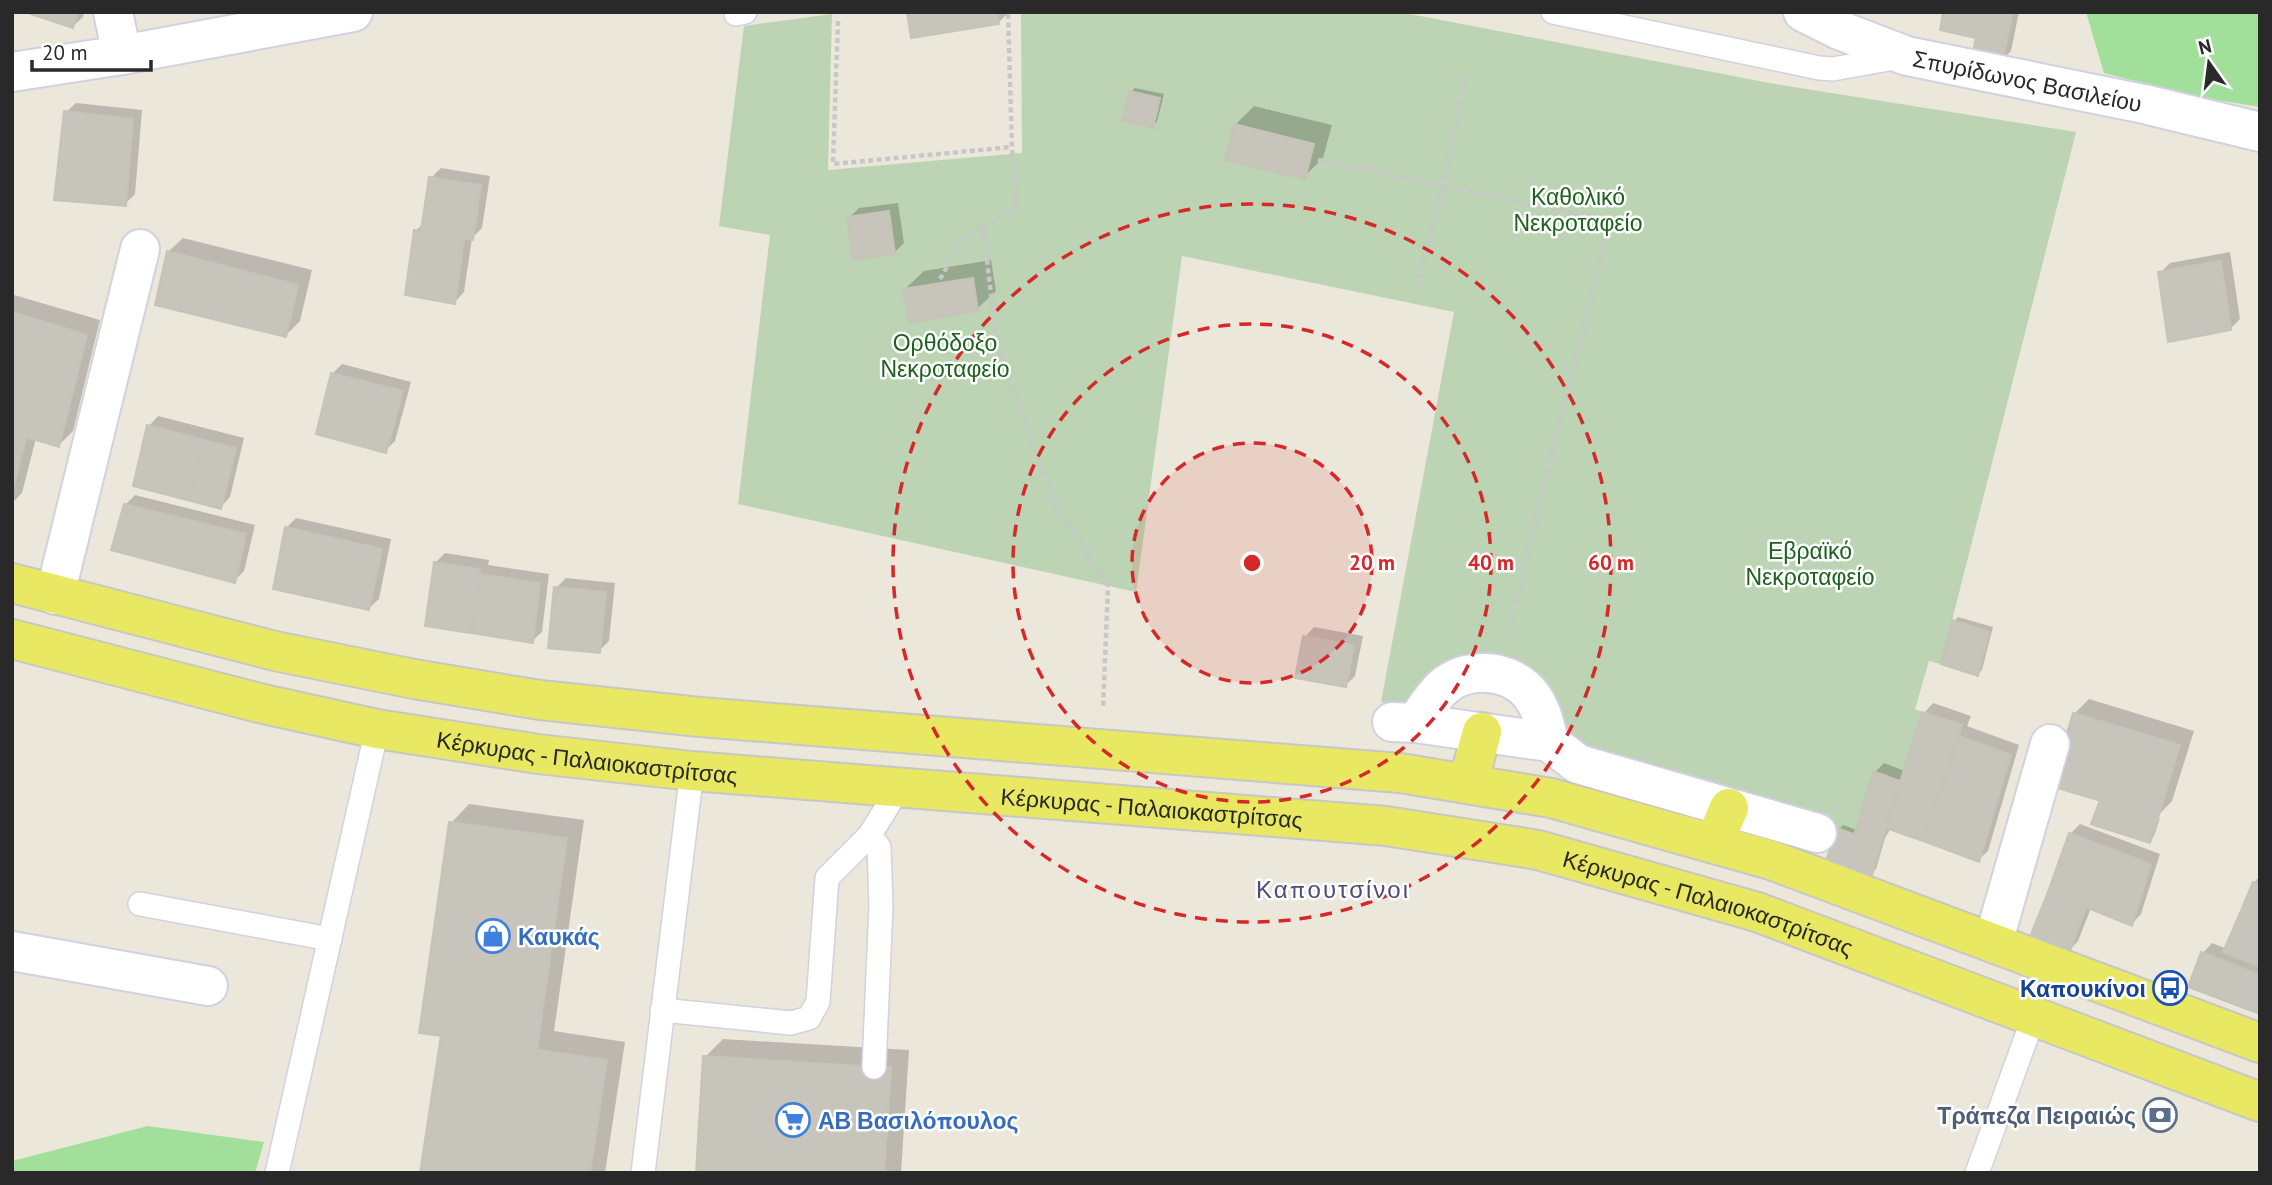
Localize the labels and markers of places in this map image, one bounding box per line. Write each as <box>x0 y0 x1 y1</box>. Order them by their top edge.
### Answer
centre of rings <box>1240 551 1264 575</box>
shop icon: Καυκάς <box>474 917 512 955</box>
place label: Καυκάς <box>518 922 600 951</box>
bus stop icon: Καπουκίνοι <box>2151 969 2189 1007</box>
place label: Καπουκίνοι <box>2020 974 2146 1003</box>
bank icon: Τράπεζα Πειραιώς <box>2141 1096 2179 1134</box>
supermarket icon: ΑΒ Βασιλόπουλος <box>774 1101 812 1139</box>
place label: Τράπεζα Πειραιώς <box>1937 1101 2136 1130</box>
place label: ΑΒ Βασιλόπουλος <box>818 1106 1018 1135</box>

